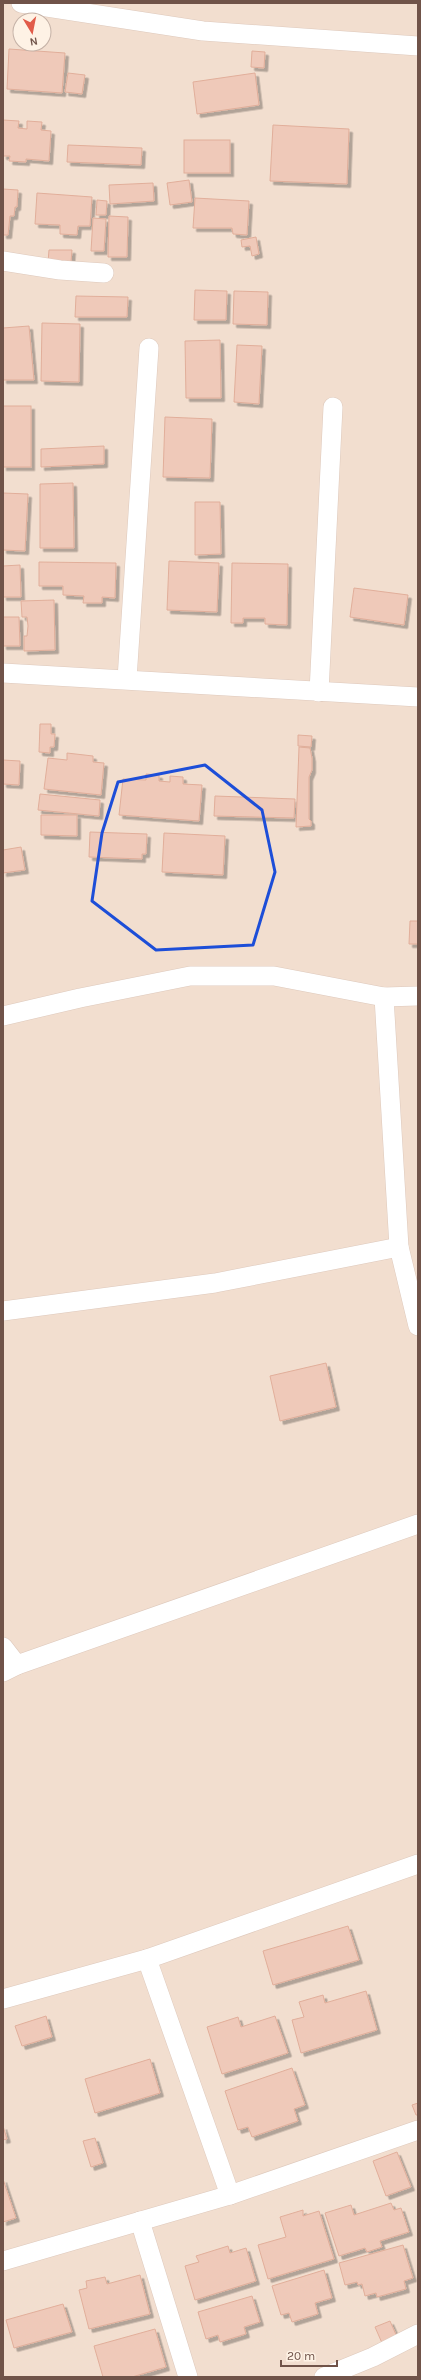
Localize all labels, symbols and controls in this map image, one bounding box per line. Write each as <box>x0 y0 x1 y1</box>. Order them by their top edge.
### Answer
north arrow <box>12 12 52 52</box>
text: N <box>29 34 39 48</box>
scale bar <box>281 2342 337 2368</box>
text: 20 m <box>287 2349 315 2363</box>

